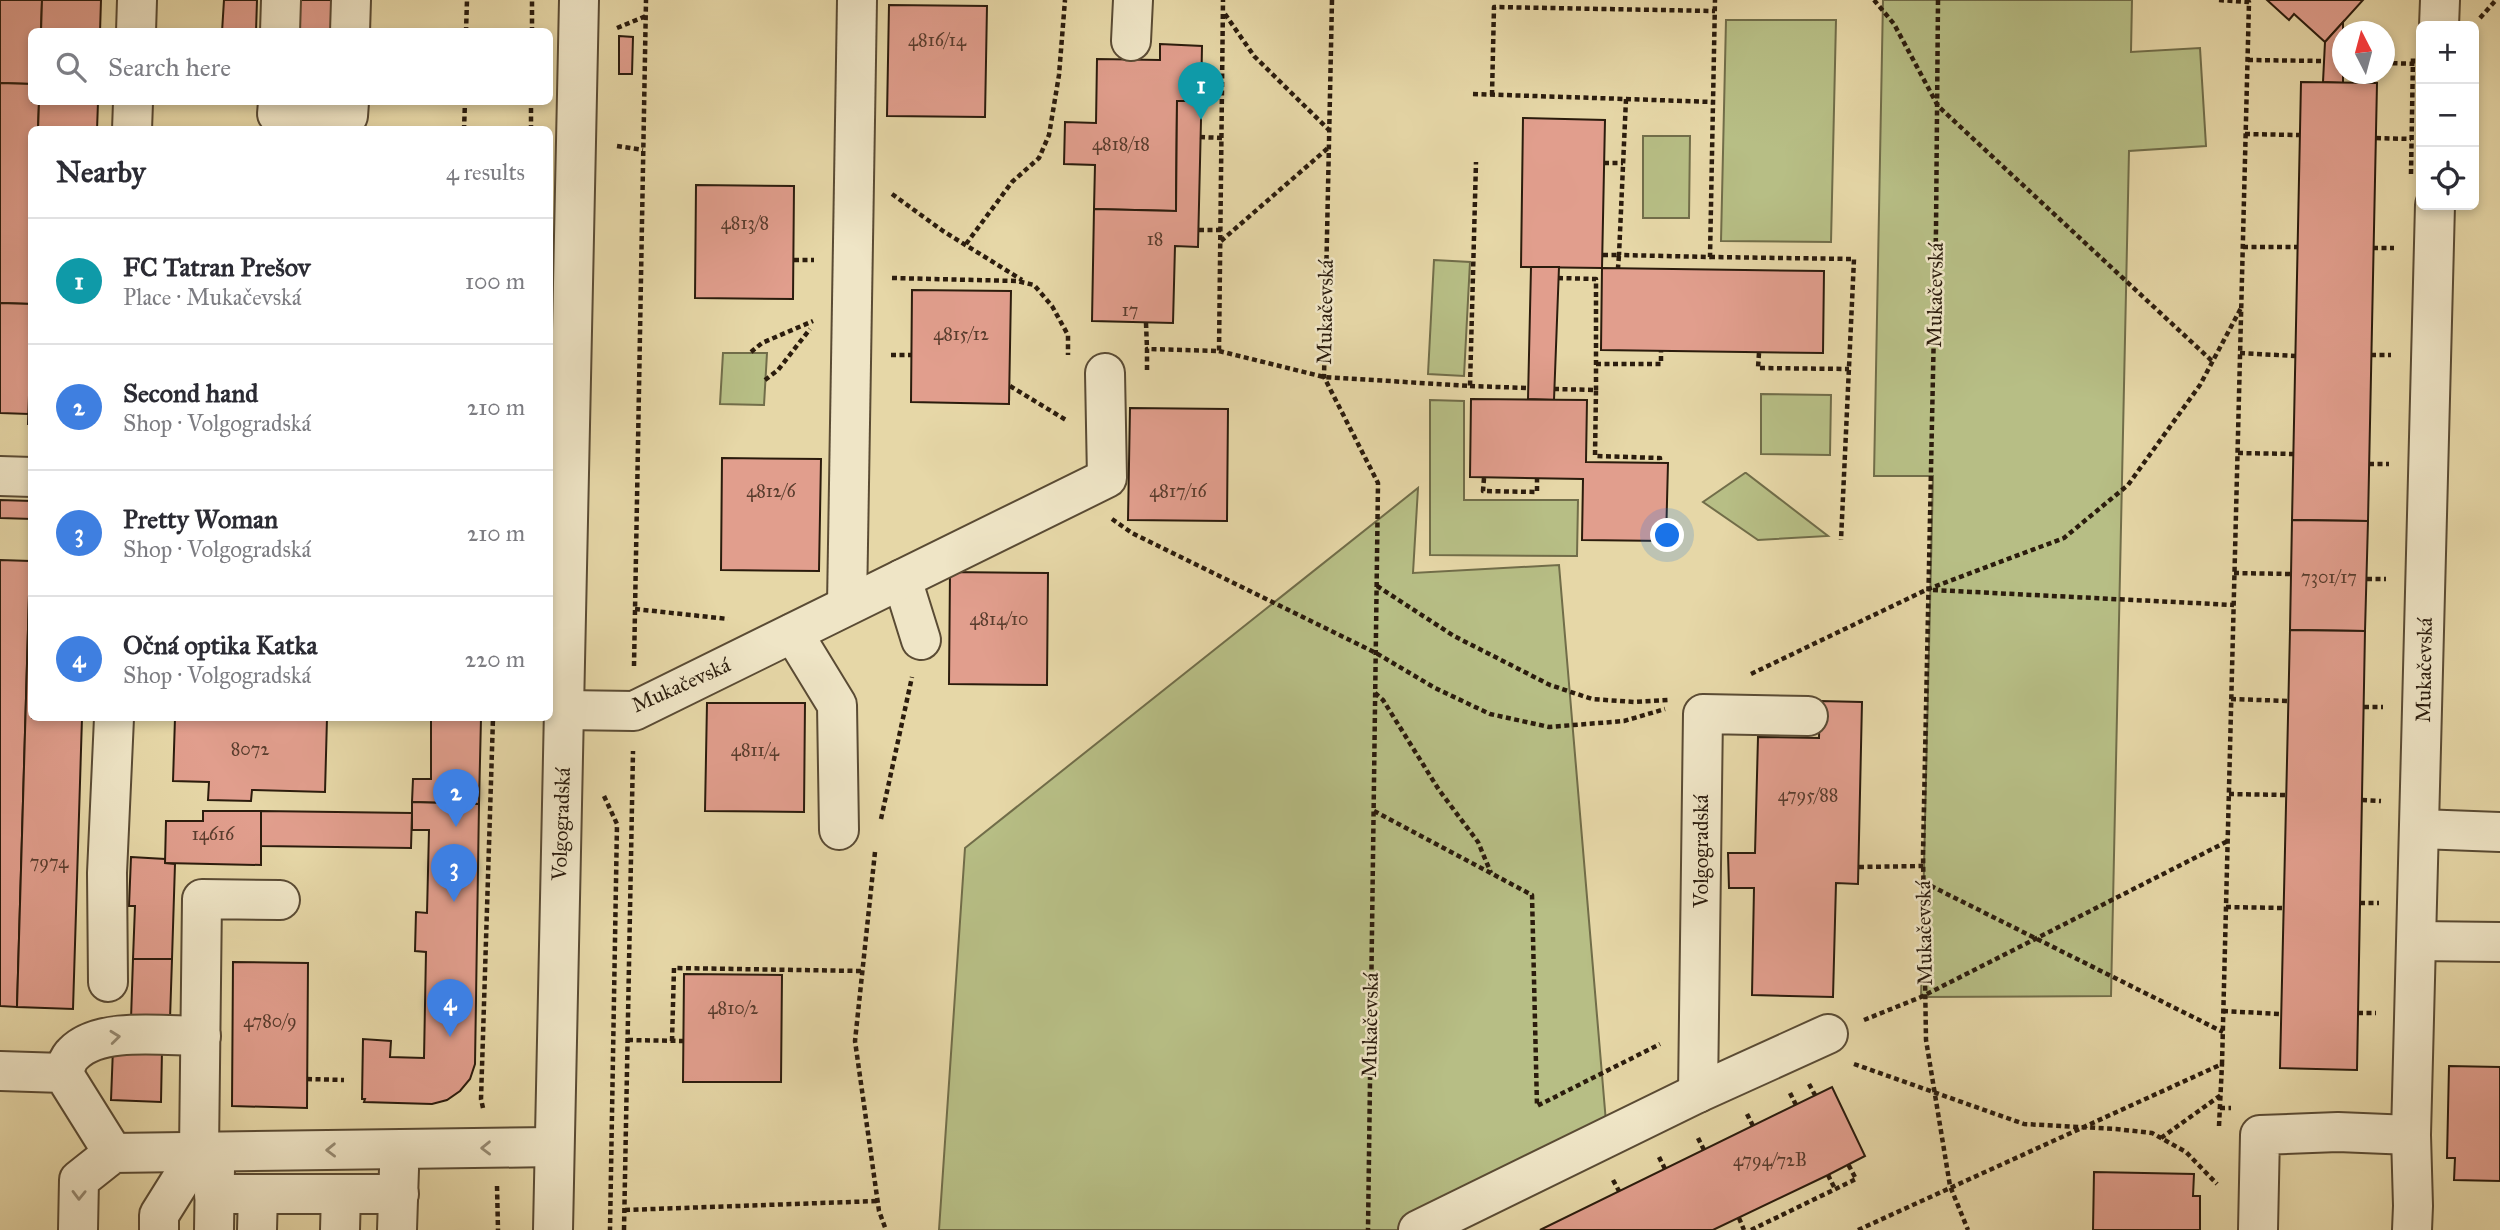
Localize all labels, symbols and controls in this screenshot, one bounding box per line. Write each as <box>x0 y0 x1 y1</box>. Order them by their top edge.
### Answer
north arrow <box>2332 21 2395 84</box>
map controls <box>2416 21 2479 210</box>
button: + <box>2416 21 2479 84</box>
search box <box>28 28 553 105</box>
house number: 4816/14 <box>908 29 967 51</box>
icon: search <box>52 48 90 86</box>
text: Search here <box>108 51 231 83</box>
pin: 1 <box>1178 62 1224 120</box>
button: − <box>2416 84 2479 147</box>
house number: 4818/18 <box>1092 133 1150 155</box>
button: locate <box>2416 147 2479 210</box>
text: Nearby <box>56 154 146 190</box>
text: 4 results <box>446 158 525 186</box>
house number: 4813/8 <box>721 212 769 234</box>
house number: 18 <box>1147 228 1163 250</box>
street label: Mukačevská <box>1921 242 1949 348</box>
text: FC Tatran Prešov <box>123 251 310 283</box>
street label: Mukačevská <box>1311 259 1339 365</box>
text: 1 <box>74 267 84 295</box>
text: 100 m <box>465 267 525 295</box>
text: Place · Mukačevská <box>123 283 301 311</box>
house number: 17 <box>1122 299 1138 321</box>
house number: 4815/12 <box>933 323 989 345</box>
text: Second hand <box>123 377 258 409</box>
text: 2 <box>73 393 85 421</box>
text: 210 m <box>467 393 525 421</box>
text: Shop · Volgogradská <box>123 409 311 437</box>
house number: 4812/6 <box>746 480 797 502</box>
house number: 4817/16 <box>1149 480 1207 502</box>
text: Pretty Woman <box>123 503 278 535</box>
your location <box>1650 518 1684 552</box>
text: 3 <box>74 519 84 547</box>
text: 210 m <box>467 519 525 547</box>
text: Shop · Volgogradská <box>123 535 311 563</box>
house number: 7301/17 <box>2301 566 2357 588</box>
house number: 4814/10 <box>969 608 1029 630</box>
street label: Mukačevská <box>2410 617 2438 723</box>
text: Očná optika Katka <box>123 629 317 661</box>
text: 4 <box>73 645 85 673</box>
text: 220 m <box>465 645 525 673</box>
street label: Mukačevská <box>628 652 734 718</box>
text: Shop · Volgogradská <box>123 661 311 689</box>
house number: 8072 <box>231 738 269 760</box>
house number: 4811/4 <box>731 739 780 761</box>
street label: Volgogradská <box>546 767 576 882</box>
pin: 2 <box>433 769 479 827</box>
house number: 4795/88 <box>1778 784 1838 806</box>
street label: Volgogradská <box>1688 794 1714 909</box>
house number: 14616 <box>192 823 235 845</box>
pin: 3 <box>431 844 477 902</box>
house number: 7974 <box>30 851 69 873</box>
street label: Mukačevská <box>1910 880 1938 986</box>
street label: Mukačevská <box>1356 972 1384 1078</box>
pin: 4 <box>427 979 473 1037</box>
house number: 4810/2 <box>708 997 759 1019</box>
house number: 4780/9 <box>243 1010 297 1032</box>
one-way arrow <box>109 1030 120 1045</box>
one-way arrow <box>480 1140 490 1156</box>
one-way arrow <box>326 1142 336 1158</box>
house number: 4794/72B <box>1733 1149 1807 1171</box>
one-way arrow <box>71 1190 87 1201</box>

